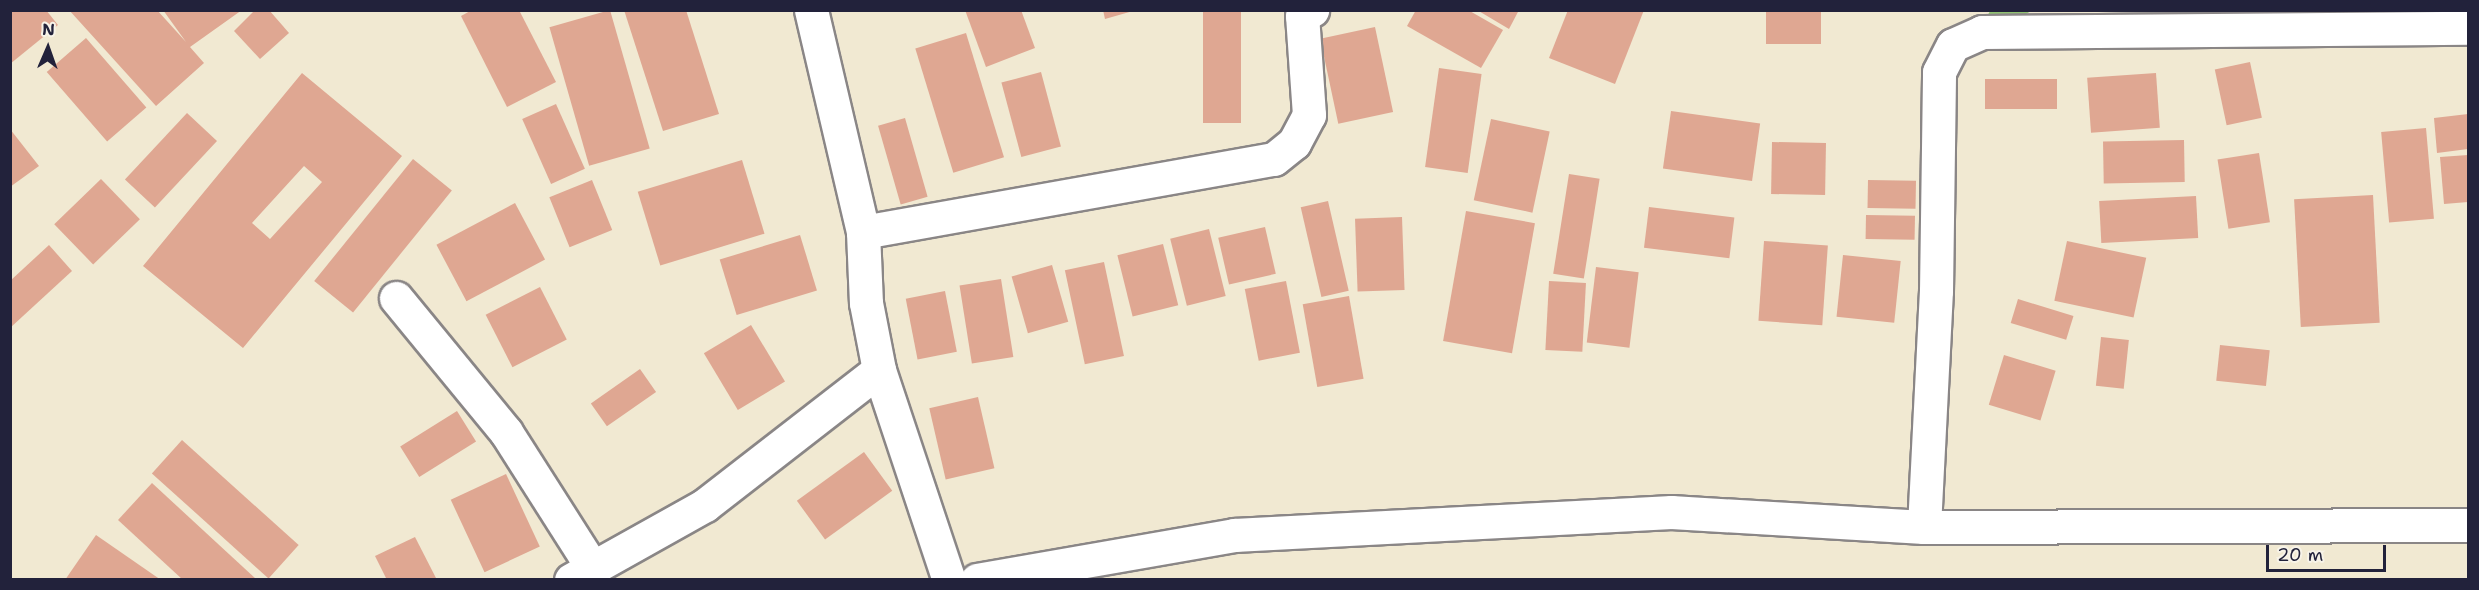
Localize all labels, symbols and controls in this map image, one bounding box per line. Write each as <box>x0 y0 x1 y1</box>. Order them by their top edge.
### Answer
north arrow <box>18 18 78 78</box>
text: N <box>42 19 55 40</box>
scale bar <box>2269 533 2389 571</box>
text: 20 m <box>2277 543 2323 567</box>

